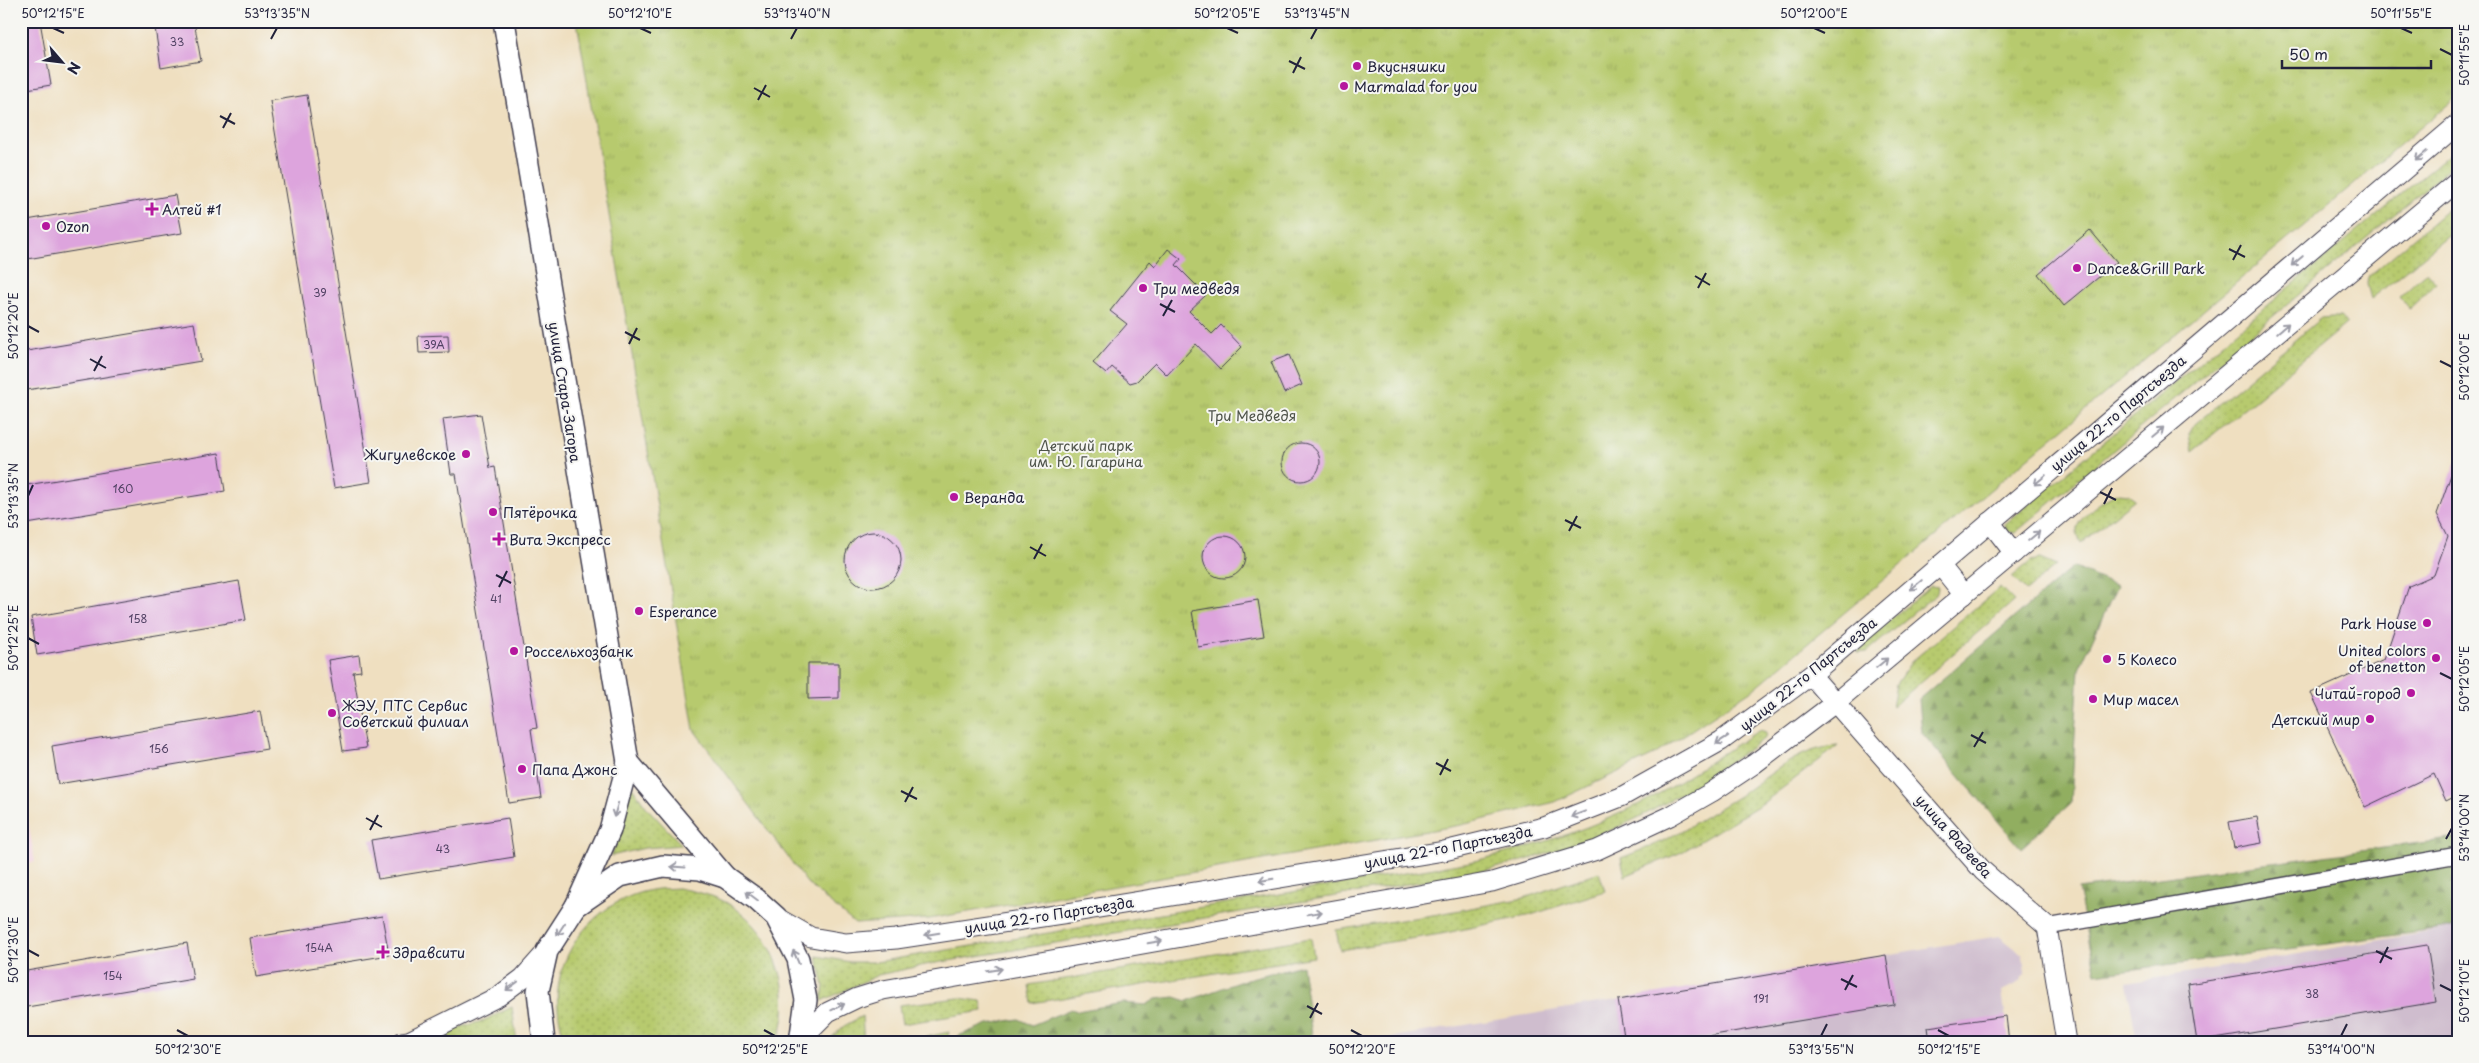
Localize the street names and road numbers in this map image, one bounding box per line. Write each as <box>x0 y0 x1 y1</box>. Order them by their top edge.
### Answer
street label: улица Стара-Загора <box>544 320 587 464</box>
street label: улица 22-го Партсъезда <box>2046 350 2191 476</box>
street label: улица 22-го Партсъезда <box>1735 612 1881 736</box>
street label: улица Фадеева <box>1911 790 1997 883</box>
street label: улица 22-го Партсъезда <box>1362 820 1534 874</box>
street label: улица 22-го Партсъезда <box>963 891 1135 939</box>

